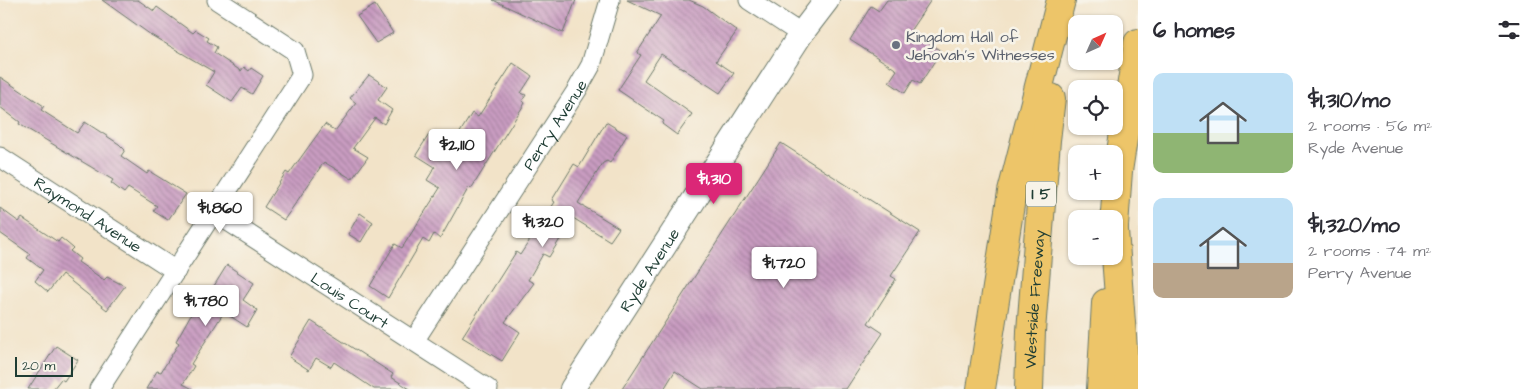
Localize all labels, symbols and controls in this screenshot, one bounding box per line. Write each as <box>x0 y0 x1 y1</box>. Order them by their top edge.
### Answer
north arrow <box>1068 15 1122 70</box>
map controls <box>1068 15 1123 265</box>
text: 6 homes <box>1153 16 1235 45</box>
icon: filters <box>1495 16 1523 44</box>
place label: Kingdom Hall of Jehovah's Witnesses <box>906 26 1055 66</box>
marker: Kingdom Hall of Jehovah's Witnesses <box>890 39 902 51</box>
street label: Perry Avenue <box>518 76 593 175</box>
button: locate <box>1068 80 1123 135</box>
text: $1,310/mo <box>1308 86 1390 115</box>
icon: home <box>1193 93 1253 153</box>
text: 2 rooms · 56 m² <box>1308 115 1432 137</box>
pin: $2,110 <box>416 128 498 171</box>
text: $2,110 <box>439 134 475 156</box>
text: Ryde Avenue <box>1308 137 1403 159</box>
button: + <box>1068 145 1123 200</box>
pin: $1,310 <box>673 162 755 205</box>
text: $1,310 <box>697 168 731 190</box>
street label: Raymond Avenue <box>29 172 146 258</box>
road number: I 5 <box>1026 182 1056 206</box>
pin: $1,860 <box>179 192 261 234</box>
text: $1,860 <box>198 197 242 219</box>
pin: $1,320 <box>502 206 584 248</box>
button: − <box>1068 210 1123 265</box>
text: $1,320 <box>522 211 564 233</box>
text: $1,320/mo <box>1308 211 1400 240</box>
icon: home <box>1193 218 1253 278</box>
street label: Ryde Avenue <box>615 224 685 316</box>
street label: Westside Freeway <box>1020 229 1052 369</box>
text: 2 rooms · 74 m² <box>1308 240 1432 262</box>
pin: $1,720 <box>743 246 825 289</box>
text: $1,720 <box>763 252 805 274</box>
text: Perry Avenue <box>1308 262 1412 284</box>
street label: Louis Court <box>306 267 393 334</box>
pin: $1,780 <box>165 284 247 327</box>
text: $1,780 <box>184 290 228 312</box>
scale bar <box>15 354 72 377</box>
text: 20 m <box>22 356 55 376</box>

